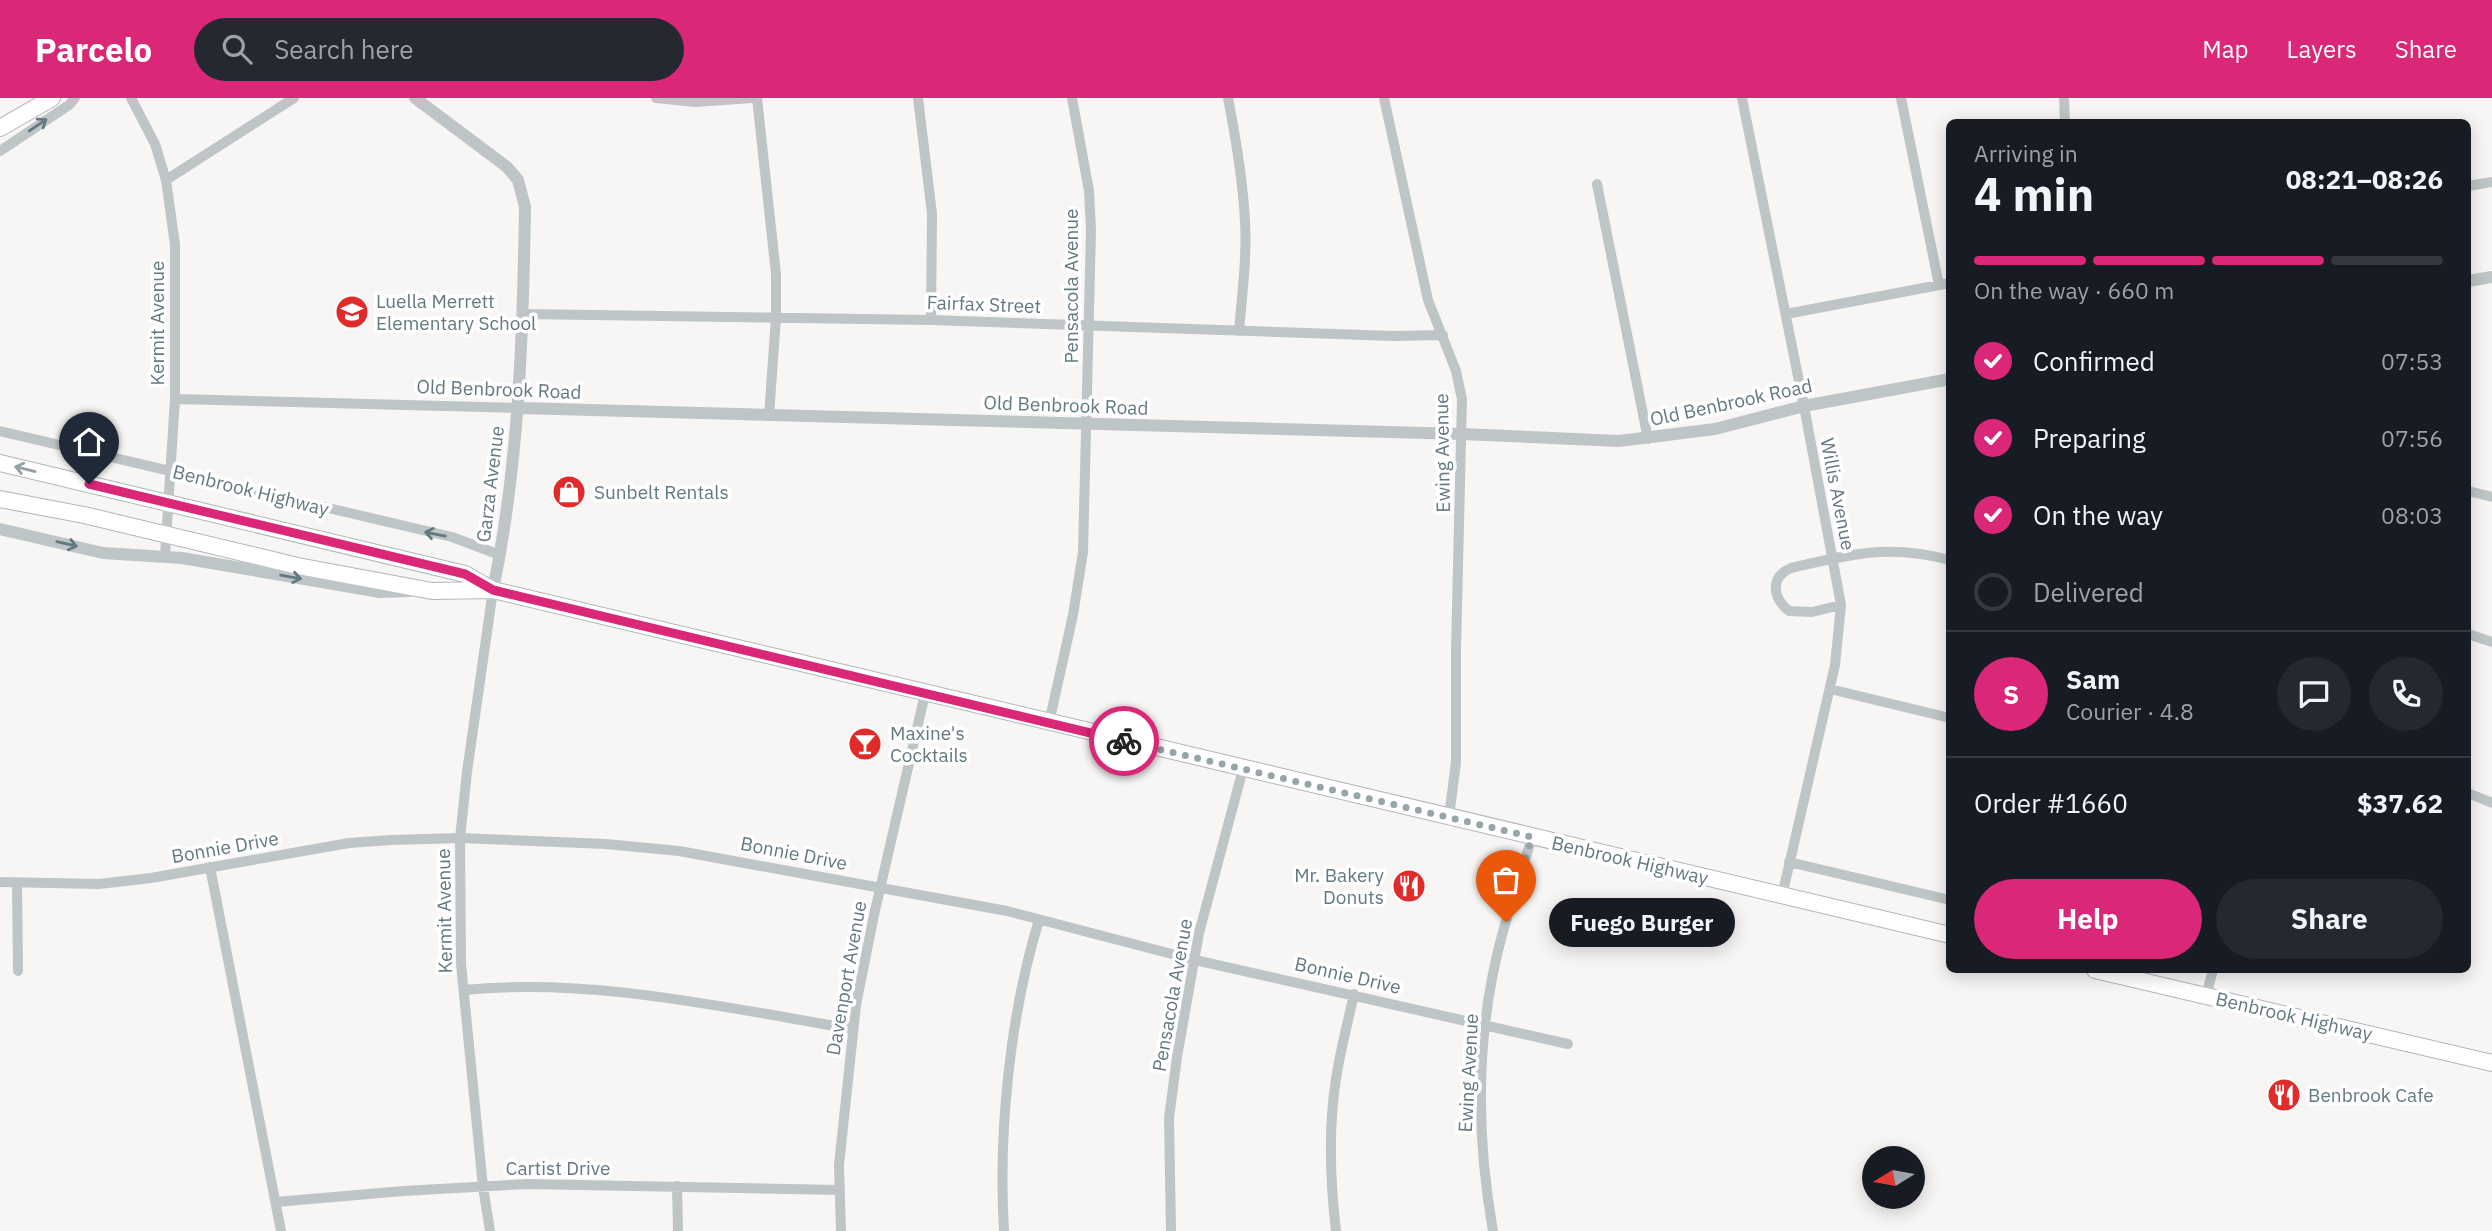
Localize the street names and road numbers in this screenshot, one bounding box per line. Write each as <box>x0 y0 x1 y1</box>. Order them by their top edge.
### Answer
street label: Pensacola Avenue <box>1059 208 1083 364</box>
street label: Kermit Avenue <box>145 261 169 385</box>
street label: Fairfax Street <box>926 290 1042 318</box>
street label: Old Benbrook Road <box>1648 373 1814 431</box>
street label: Old Benbrook Road <box>416 374 582 404</box>
street label: Old Benbrook Road <box>983 390 1149 420</box>
street label: Ewing Avenue <box>1429 393 1455 513</box>
street label: Garza Avenue <box>471 424 509 544</box>
street label: Willis Avenue <box>1815 436 1861 552</box>
street label: Benbrook Highway <box>170 459 332 521</box>
street label: Bonnie Drive <box>170 826 280 868</box>
street label: Benbrook Highway <box>1549 830 1711 890</box>
street label: Bonnie Drive <box>739 831 849 875</box>
street label: Kermit Avenue <box>431 848 457 974</box>
street label: Davenport Avenue <box>821 899 871 1057</box>
street label: Pensacola Avenue <box>1147 917 1197 1073</box>
street label: Bonnie Drive <box>1292 951 1404 999</box>
street label: Benbrook Highway <box>2213 986 2375 1046</box>
street label: Ewing Avenue <box>1453 1013 1483 1133</box>
street label: Cartist Drive <box>506 1156 610 1180</box>

